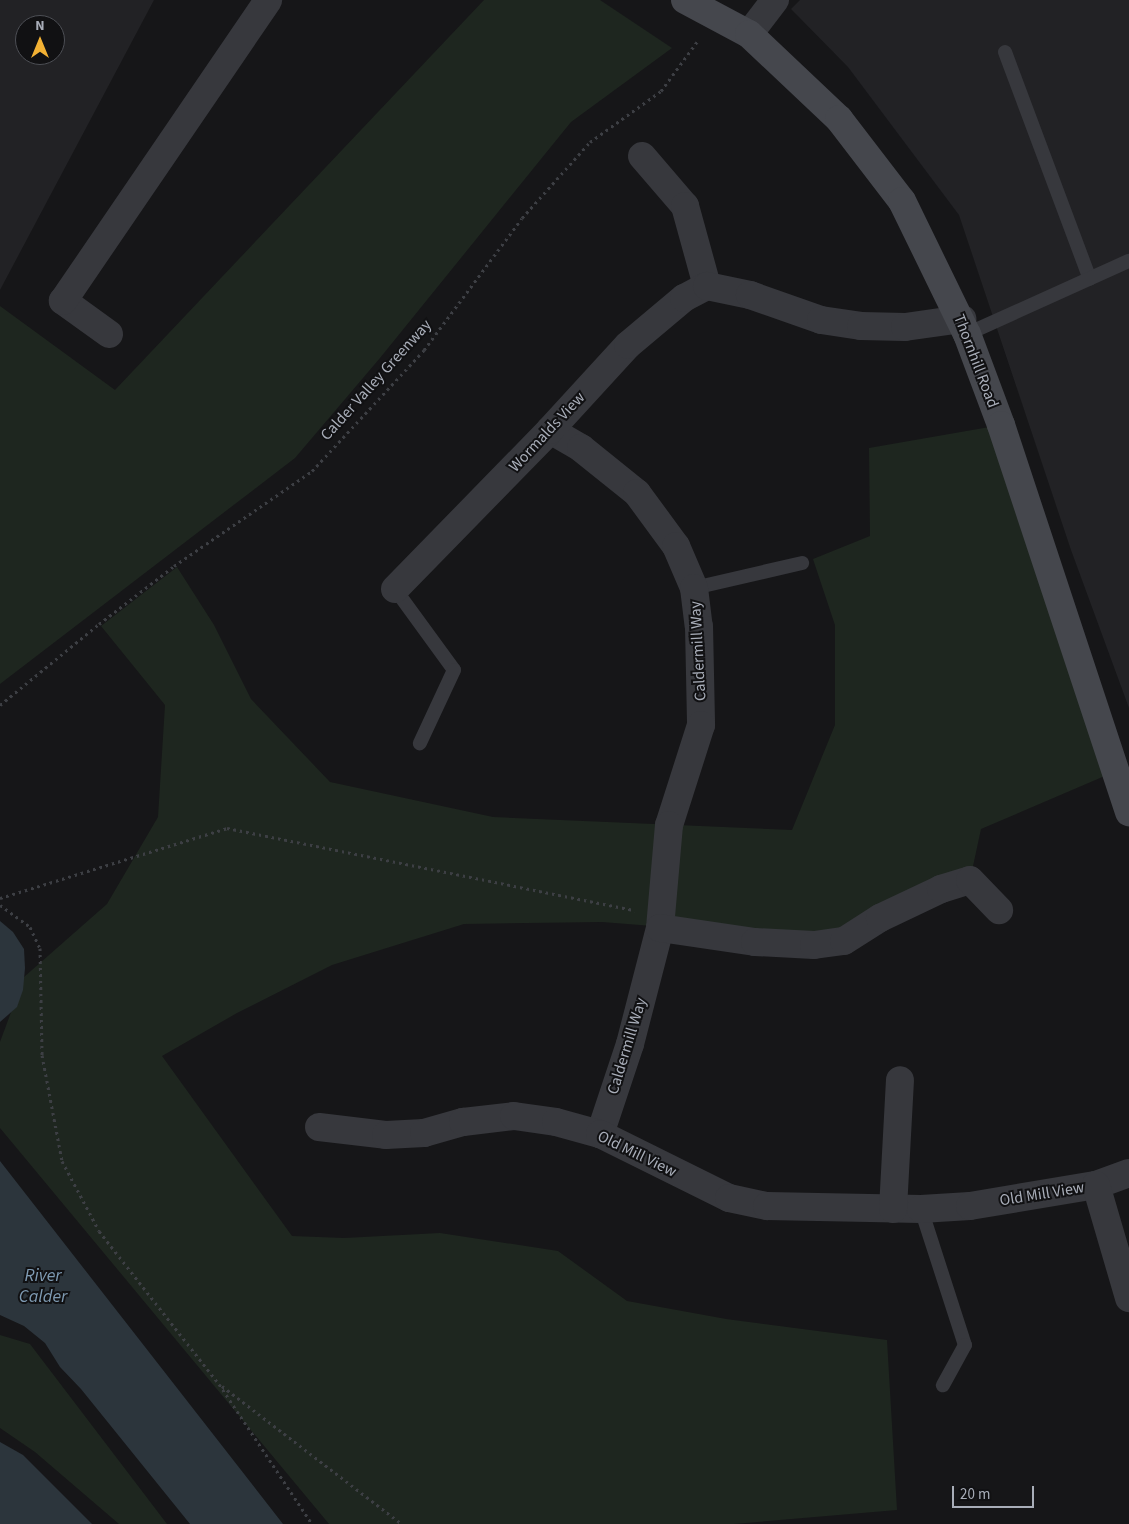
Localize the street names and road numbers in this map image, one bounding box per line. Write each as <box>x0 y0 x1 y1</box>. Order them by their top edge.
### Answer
street label: Thornhill Road <box>949 312 1003 410</box>
street label: Calder Valley Greenway <box>317 315 435 445</box>
street label: Wormalds View <box>505 388 589 476</box>
street label: Caldermill Way <box>686 601 710 701</box>
street label: Caldermill Way <box>603 995 651 1097</box>
street label: Old Mill View <box>594 1127 680 1181</box>
street label: Old Mill View <box>998 1178 1086 1210</box>

